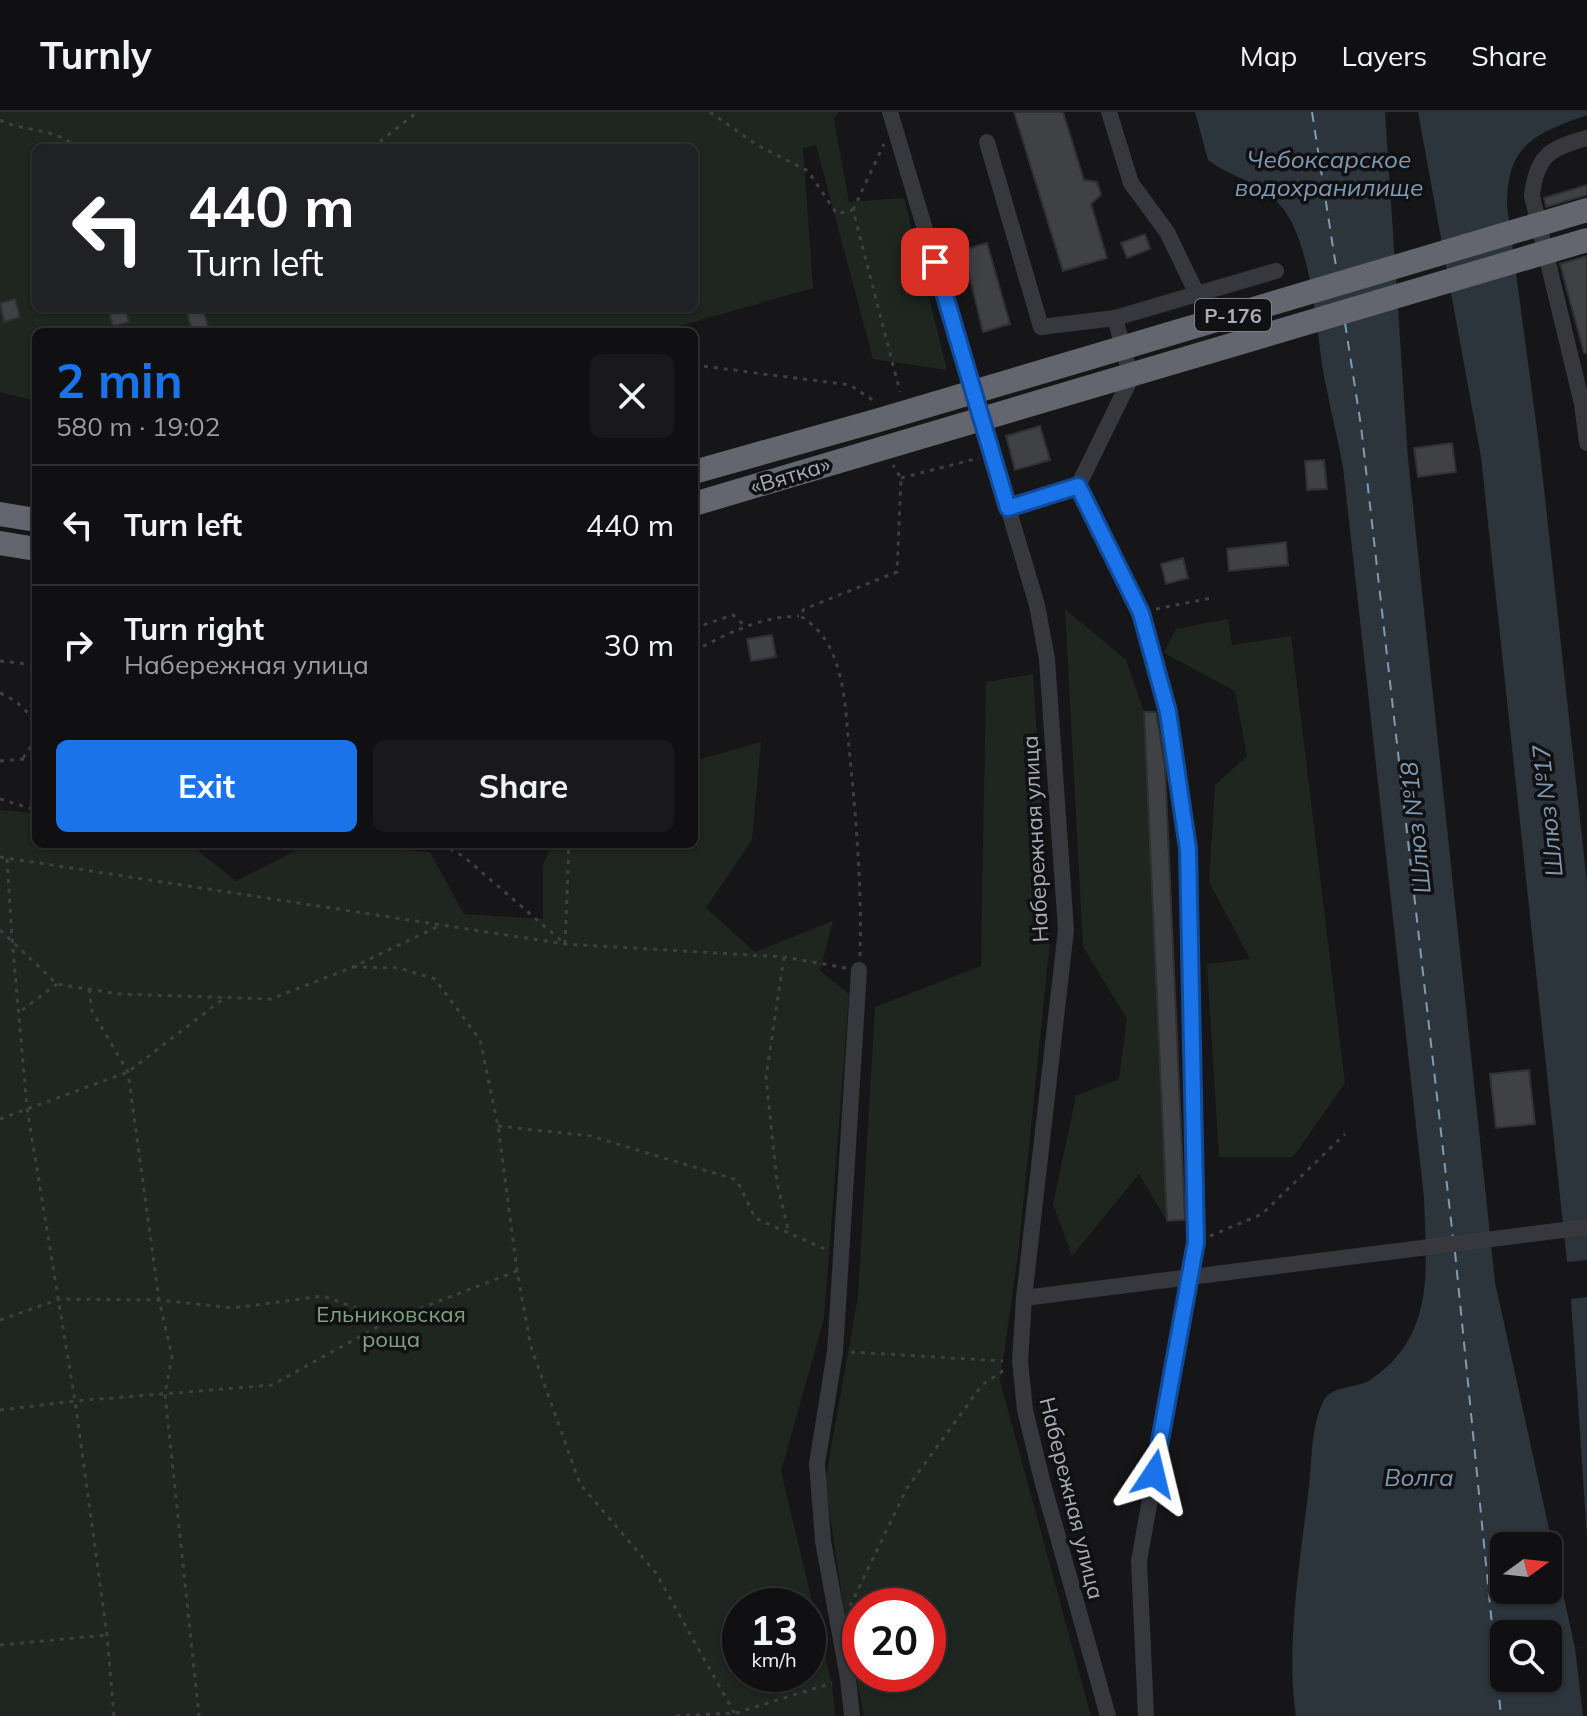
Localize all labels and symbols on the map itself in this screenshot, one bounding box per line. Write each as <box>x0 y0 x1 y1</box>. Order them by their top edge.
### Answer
water label: Чебоксарское водохранилище <box>1235 144 1423 202</box>
pin <box>901 228 969 296</box>
road number: Р-176 <box>1195 299 1271 331</box>
street label: «Вятка» <box>747 450 833 500</box>
street label: Набережная улица <box>1016 735 1054 943</box>
water label: Шлюз №17 <box>1525 743 1569 878</box>
water label: Шлюз №18 <box>1393 760 1437 895</box>
park label: Ельниковская роща <box>316 1300 466 1353</box>
street label: Набережная улица <box>1033 1394 1111 1602</box>
position arrow <box>1112 1432 1196 1516</box>
water label: Волга <box>1384 1462 1454 1492</box>
north arrow <box>1490 1532 1562 1604</box>
speed limit sign: 20 <box>842 1588 946 1692</box>

